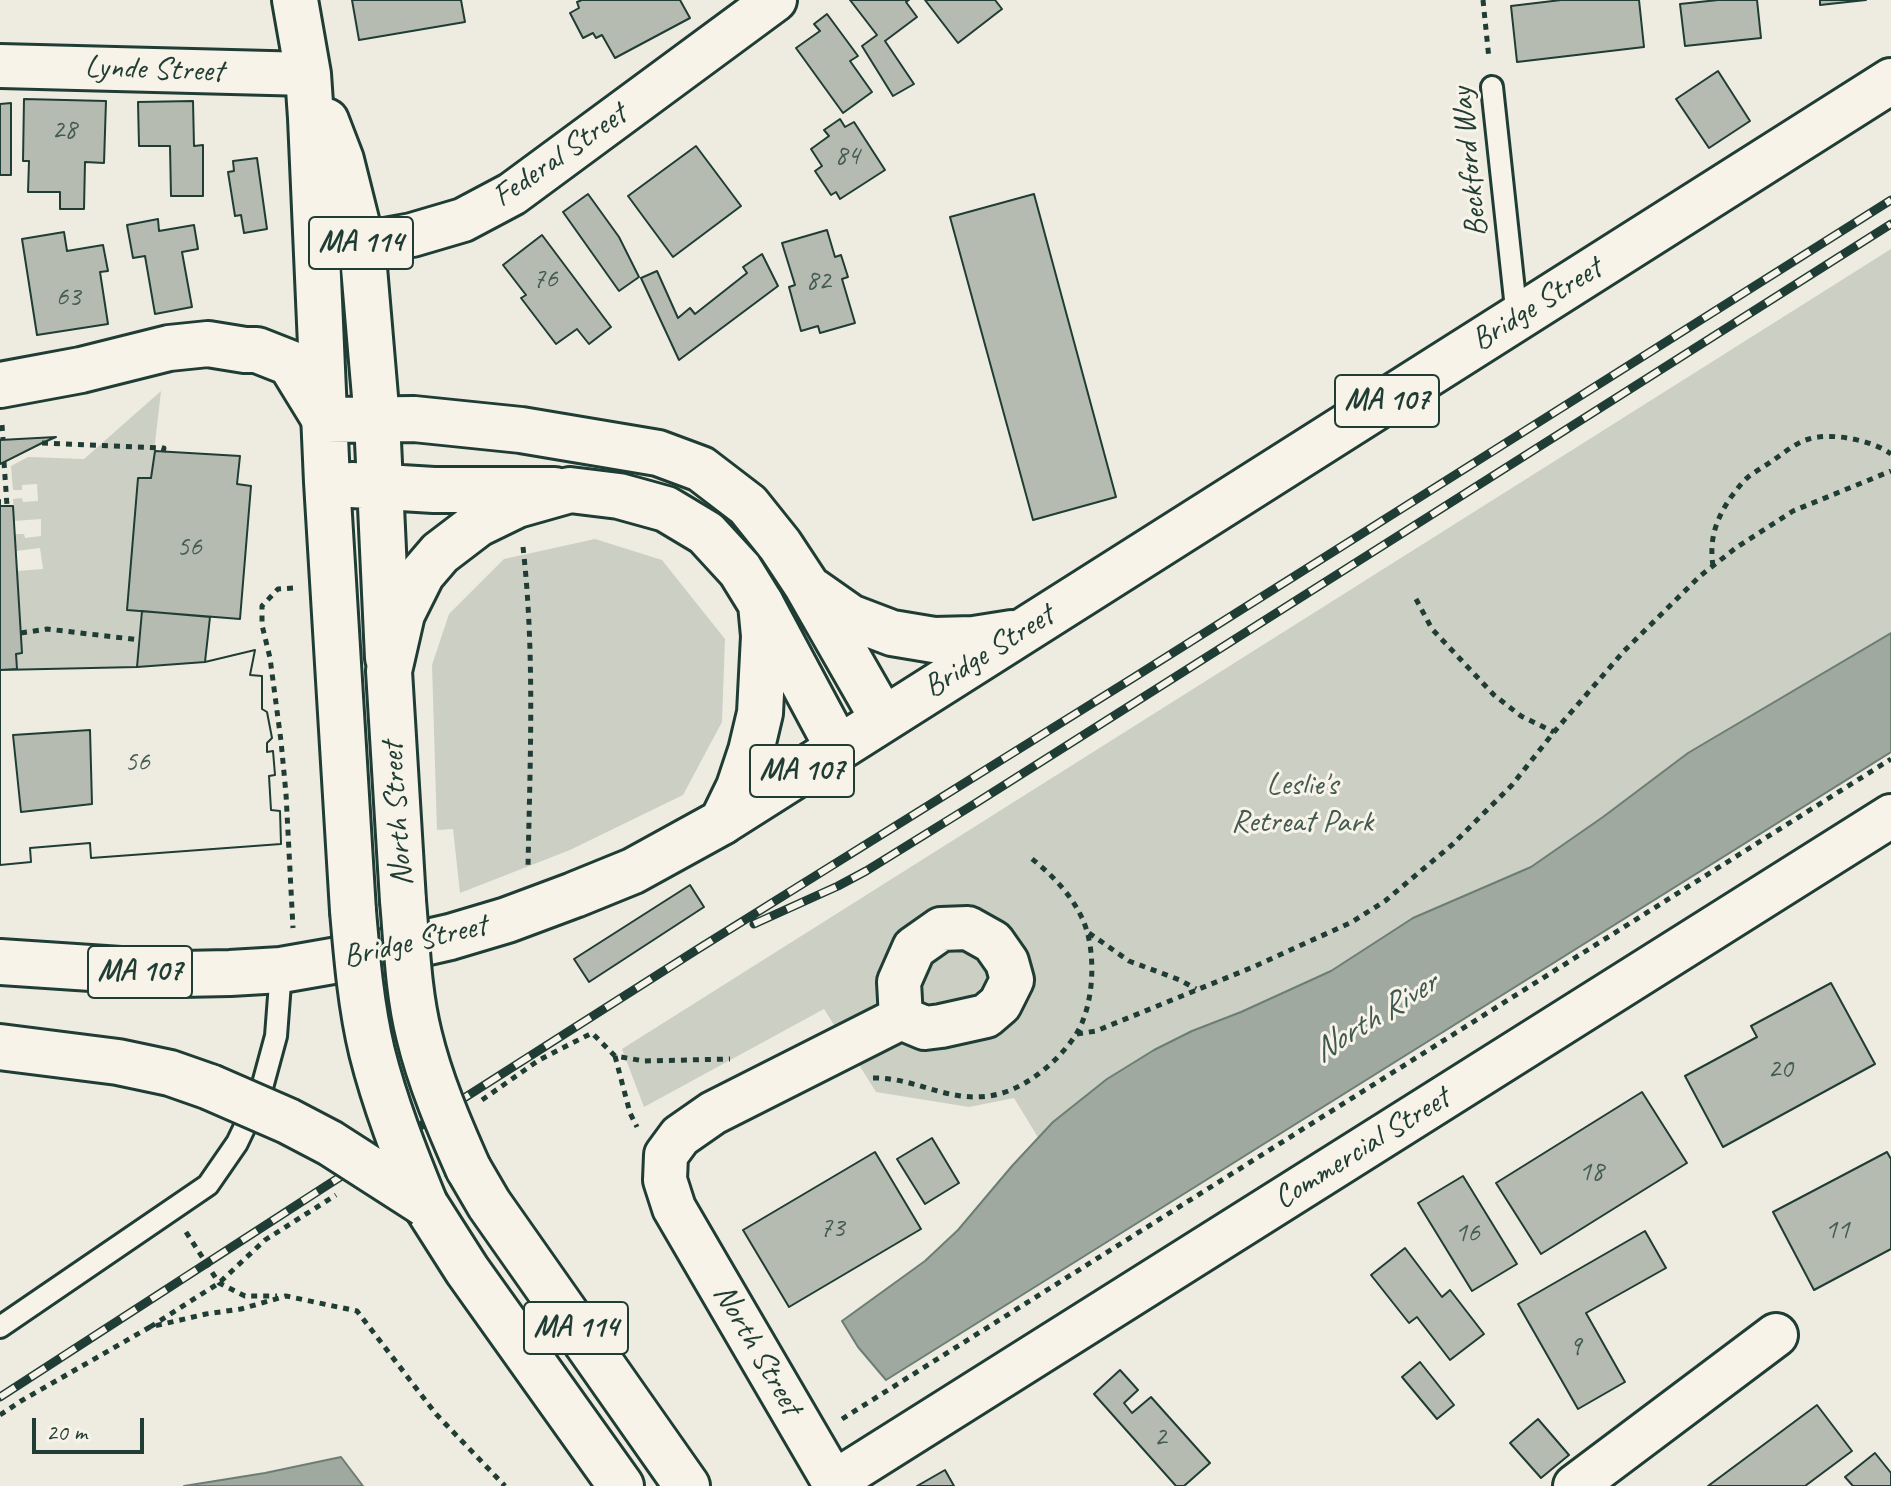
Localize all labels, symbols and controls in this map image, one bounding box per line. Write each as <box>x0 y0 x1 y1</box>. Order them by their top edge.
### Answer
street label: Lynde Street <box>84 48 224 92</box>
street label: Beckford Way <box>1443 85 1497 239</box>
street label: Federal Street <box>486 96 634 216</box>
house number: 28 <box>51 114 77 148</box>
house number: 84 <box>834 140 860 174</box>
road number: MA 114 <box>309 217 413 269</box>
street label: Bridge Street <box>1465 250 1609 360</box>
house number: 76 <box>532 263 558 297</box>
house number: 82 <box>805 265 831 299</box>
house number: 63 <box>55 281 81 315</box>
road number: MA 107 <box>1335 375 1439 427</box>
house number: 56 <box>176 531 202 565</box>
street label: Bridge Street <box>917 597 1061 707</box>
street label: North Street <box>374 741 422 887</box>
road number: MA 107 <box>750 745 854 797</box>
house number: 56 <box>124 746 150 780</box>
park label: Leslie's Retreat Park <box>1231 767 1373 842</box>
street label: Bridge Street <box>340 907 490 977</box>
road number: MA 107 <box>88 946 192 998</box>
water label: North River <box>1305 964 1445 1072</box>
house number: 20 <box>1767 1053 1793 1087</box>
street label: Commercial Street <box>1267 1080 1457 1218</box>
house number: 18 <box>1578 1156 1604 1190</box>
house number: 73 <box>819 1212 845 1246</box>
house number: 11 <box>1824 1214 1850 1248</box>
house number: 16 <box>1454 1217 1480 1251</box>
street label: North Street <box>704 1278 810 1422</box>
road number: MA 114 <box>524 1302 628 1354</box>
house number: 9 <box>1569 1331 1581 1365</box>
scale bar <box>36 1402 148 1452</box>
text: 20 m <box>46 1417 87 1447</box>
house number: 2 <box>1154 1421 1166 1455</box>

